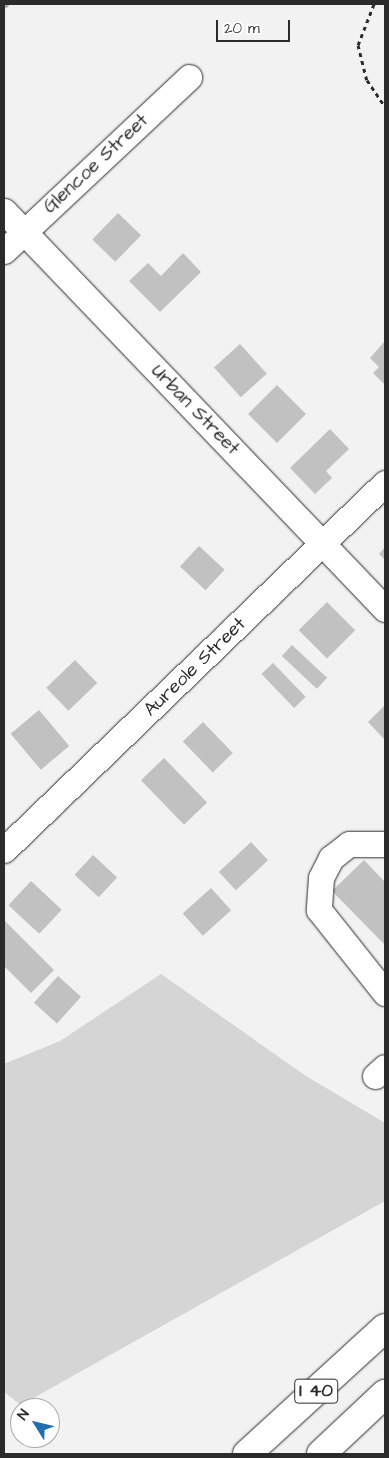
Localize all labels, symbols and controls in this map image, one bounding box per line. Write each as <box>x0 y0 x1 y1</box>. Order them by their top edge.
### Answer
scale bar <box>219 10 293 42</box>
text: 20 m <box>224 18 260 39</box>
street label: Glencoe Street <box>39 110 153 218</box>
street label: Urban Street <box>146 360 244 460</box>
street label: Aureole Street <box>139 613 251 721</box>
road number: I 40 <box>294 1375 338 1406</box>
north arrow <box>10 1398 60 1448</box>
text: N <box>13 1405 34 1424</box>

